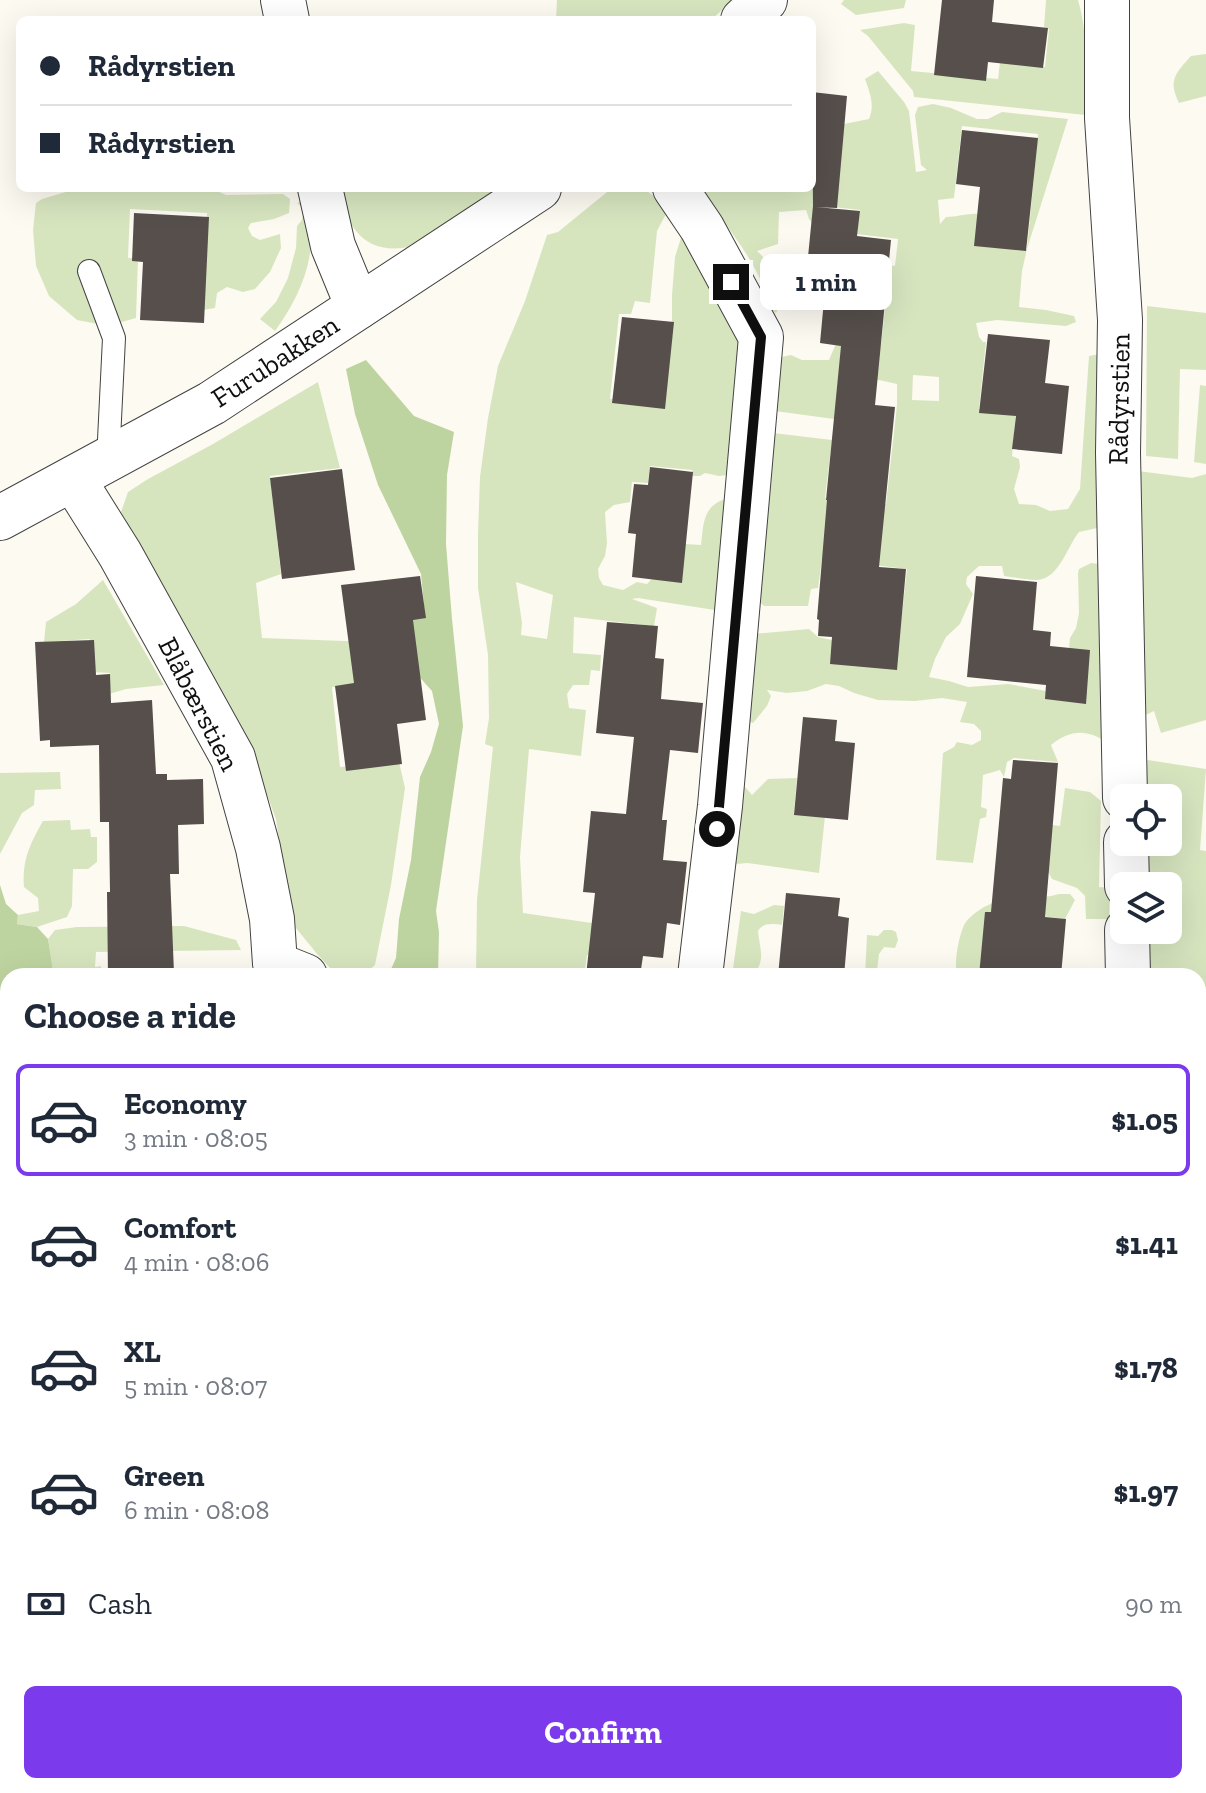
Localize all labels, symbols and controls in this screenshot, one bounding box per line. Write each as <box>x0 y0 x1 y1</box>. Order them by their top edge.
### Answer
text: Rådyrstien <box>88 48 235 84</box>
text: Rådyrstien <box>88 125 235 161</box>
callout: 1 min <box>759 254 891 310</box>
route end <box>713 264 749 300</box>
text: 1 min <box>795 266 857 298</box>
street label: Furubakken <box>205 308 345 414</box>
street label: Rådyrstien <box>1101 333 1137 465</box>
street label: Blåbærstien <box>151 632 247 776</box>
map controls <box>1110 784 1182 944</box>
button: locate <box>1110 784 1182 856</box>
route start <box>699 811 735 847</box>
button: layers <box>1110 872 1182 944</box>
text: Choose a ride <box>24 994 236 1037</box>
icon: car <box>28 1084 100 1156</box>
text: Economy <box>124 1086 247 1122</box>
text: $1.05 <box>1111 1102 1178 1138</box>
text: 3 min · 08:05 <box>124 1122 268 1154</box>
icon: car <box>28 1208 100 1280</box>
text: Comfort <box>124 1210 236 1246</box>
text: $1.41 <box>1115 1226 1178 1262</box>
text: 4 min · 08:06 <box>124 1246 270 1278</box>
icon: car <box>28 1332 100 1404</box>
text: XL <box>124 1334 161 1370</box>
text: $1.78 <box>1114 1350 1178 1386</box>
text: 5 min · 08:07 <box>124 1370 267 1402</box>
icon: car <box>28 1456 100 1528</box>
text: Green <box>124 1458 204 1494</box>
text: $1.97 <box>1113 1474 1178 1510</box>
text: 6 min · 08:08 <box>124 1494 270 1526</box>
icon: cash <box>24 1582 68 1626</box>
text: Cash <box>88 1586 152 1622</box>
text: 90 m <box>1125 1588 1182 1620</box>
button: Confirm <box>24 1686 1182 1778</box>

